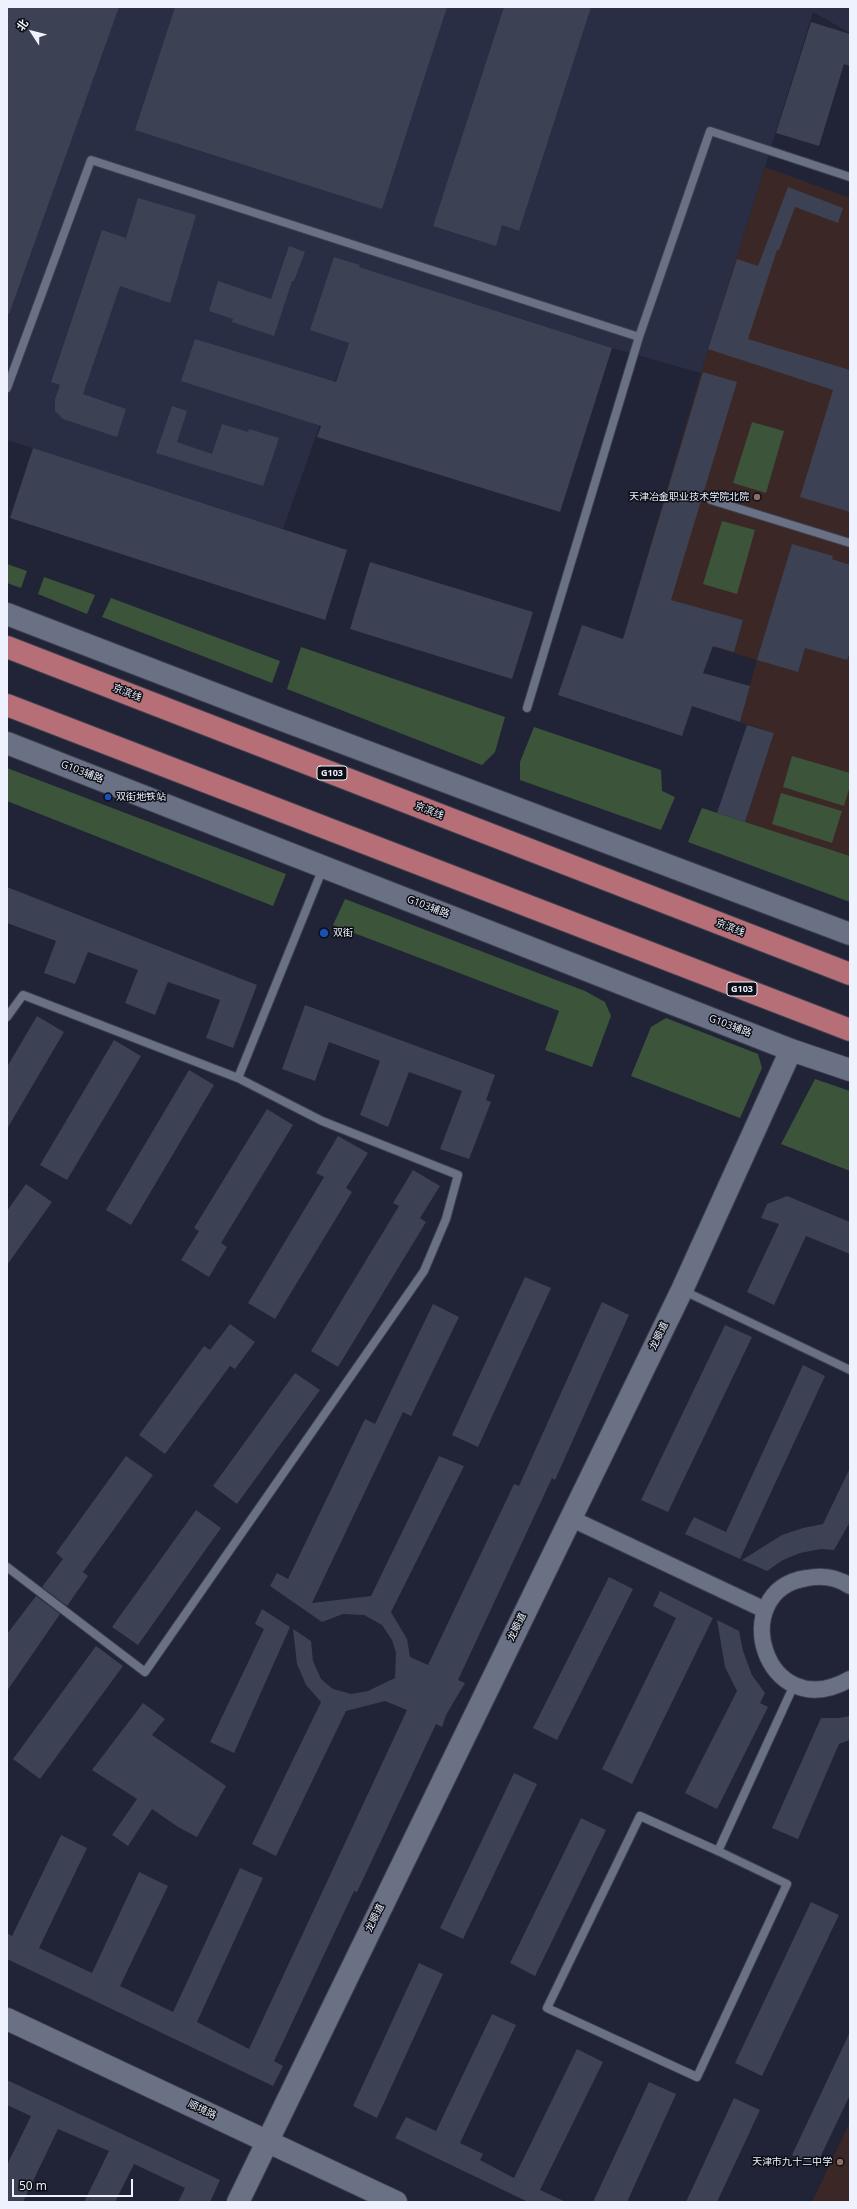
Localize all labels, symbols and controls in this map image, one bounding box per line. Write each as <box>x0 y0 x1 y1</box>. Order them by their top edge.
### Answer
north arrow <box>12 12 52 52</box>
text: 北 <box>13 16 31 34</box>
place label: 天津冶金职业技术学院北院 <box>629 491 749 503</box>
marker: 天津冶金职业技术学院北院 <box>752 492 762 502</box>
street label: 京滨线 <box>111 682 143 704</box>
street label: G103辅路 <box>59 758 105 786</box>
road number: G103 <box>317 766 347 780</box>
place label: 双街地铁站 <box>116 791 166 803</box>
marker: 双街地铁站 <box>103 792 113 802</box>
street label: 京滨线 <box>413 800 445 822</box>
street label: G103辅路 <box>405 893 451 921</box>
street label: 京滨线 <box>714 917 746 939</box>
marker: 双街 <box>318 927 330 939</box>
place label: 双街 <box>333 927 353 939</box>
road number: G103 <box>727 982 757 996</box>
street label: G103辅路 <box>707 1012 753 1040</box>
street label: 龙顺道 <box>647 1320 671 1352</box>
street label: 龙顺道 <box>505 1611 529 1643</box>
street label: 龙顺道 <box>363 1902 387 1934</box>
street label: 顺境路 <box>186 2098 218 2122</box>
place label: 天津市九十二中学 <box>752 2156 832 2168</box>
marker: 天津市九十二中学 <box>835 2157 845 2167</box>
scale bar <box>14 2171 135 2197</box>
text: 50 m <box>19 2177 47 2194</box>

